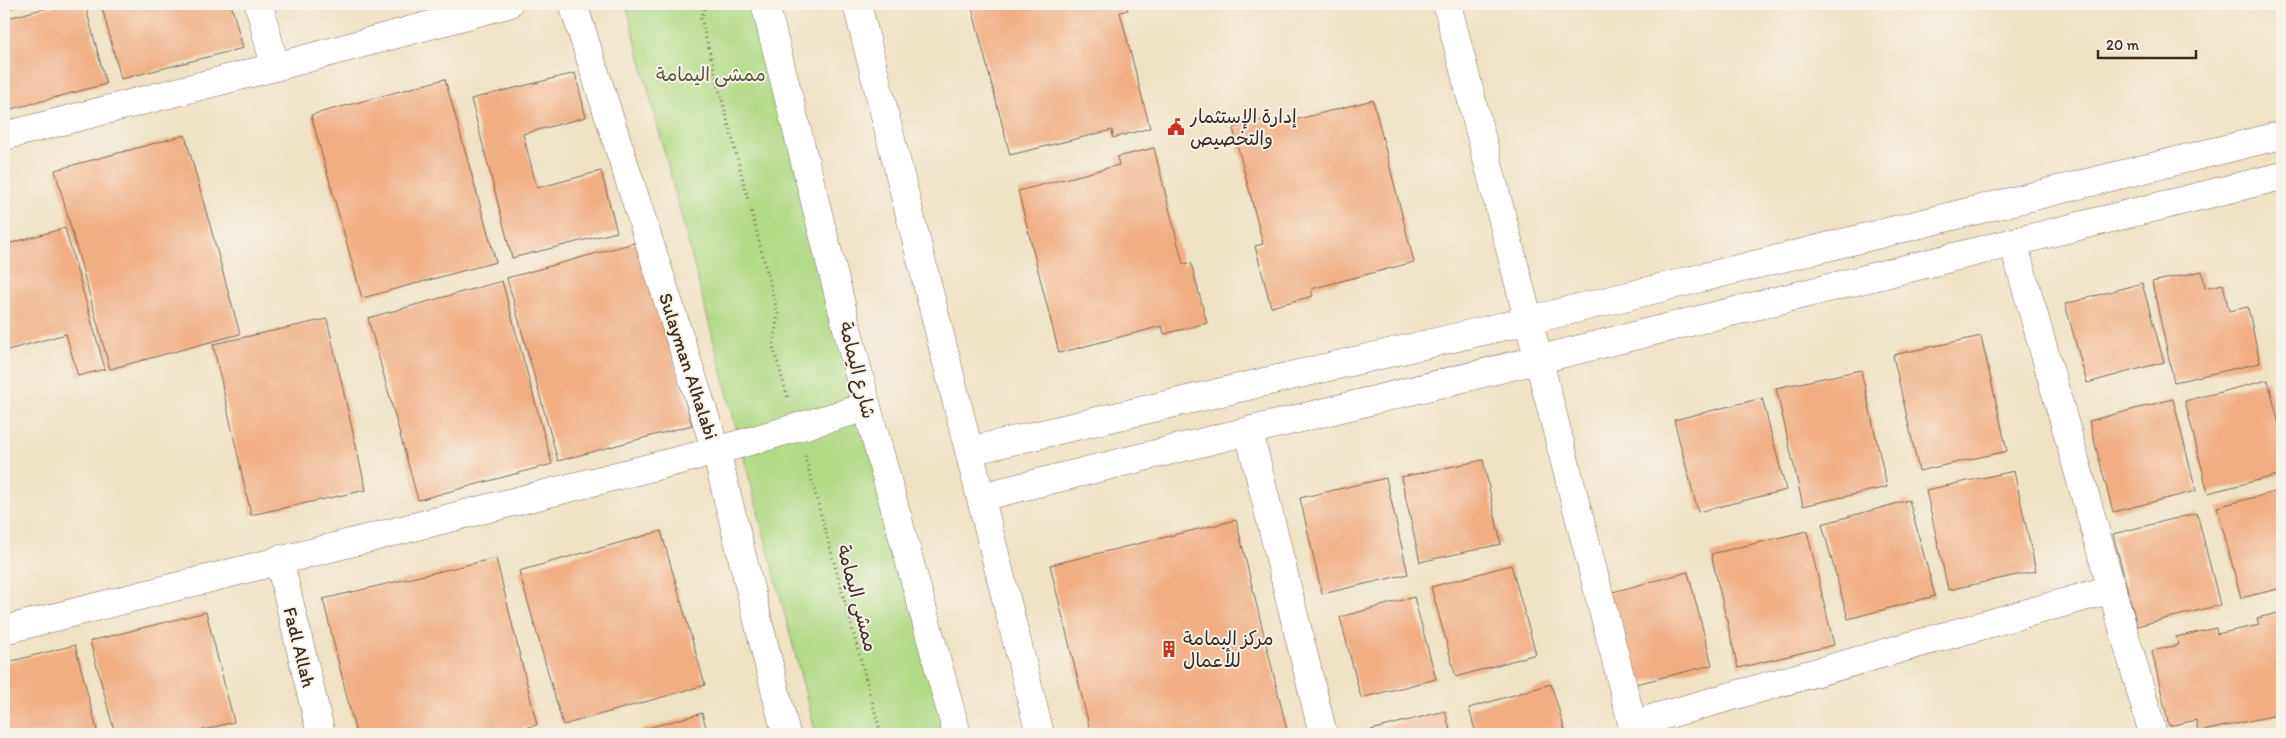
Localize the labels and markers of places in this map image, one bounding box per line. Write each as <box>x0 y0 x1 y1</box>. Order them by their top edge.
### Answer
place label: إدارة الإستثمار والتخصيص <box>1189 105 1297 150</box>
public building icon: إدارة الإستثمار والتخصيص <box>1166 117 1186 137</box>
place label: مركز اليمامة للأعمال <box>1183 627 1274 672</box>
building icon: مركز اليمامة للأعمال <box>1159 639 1179 659</box>

